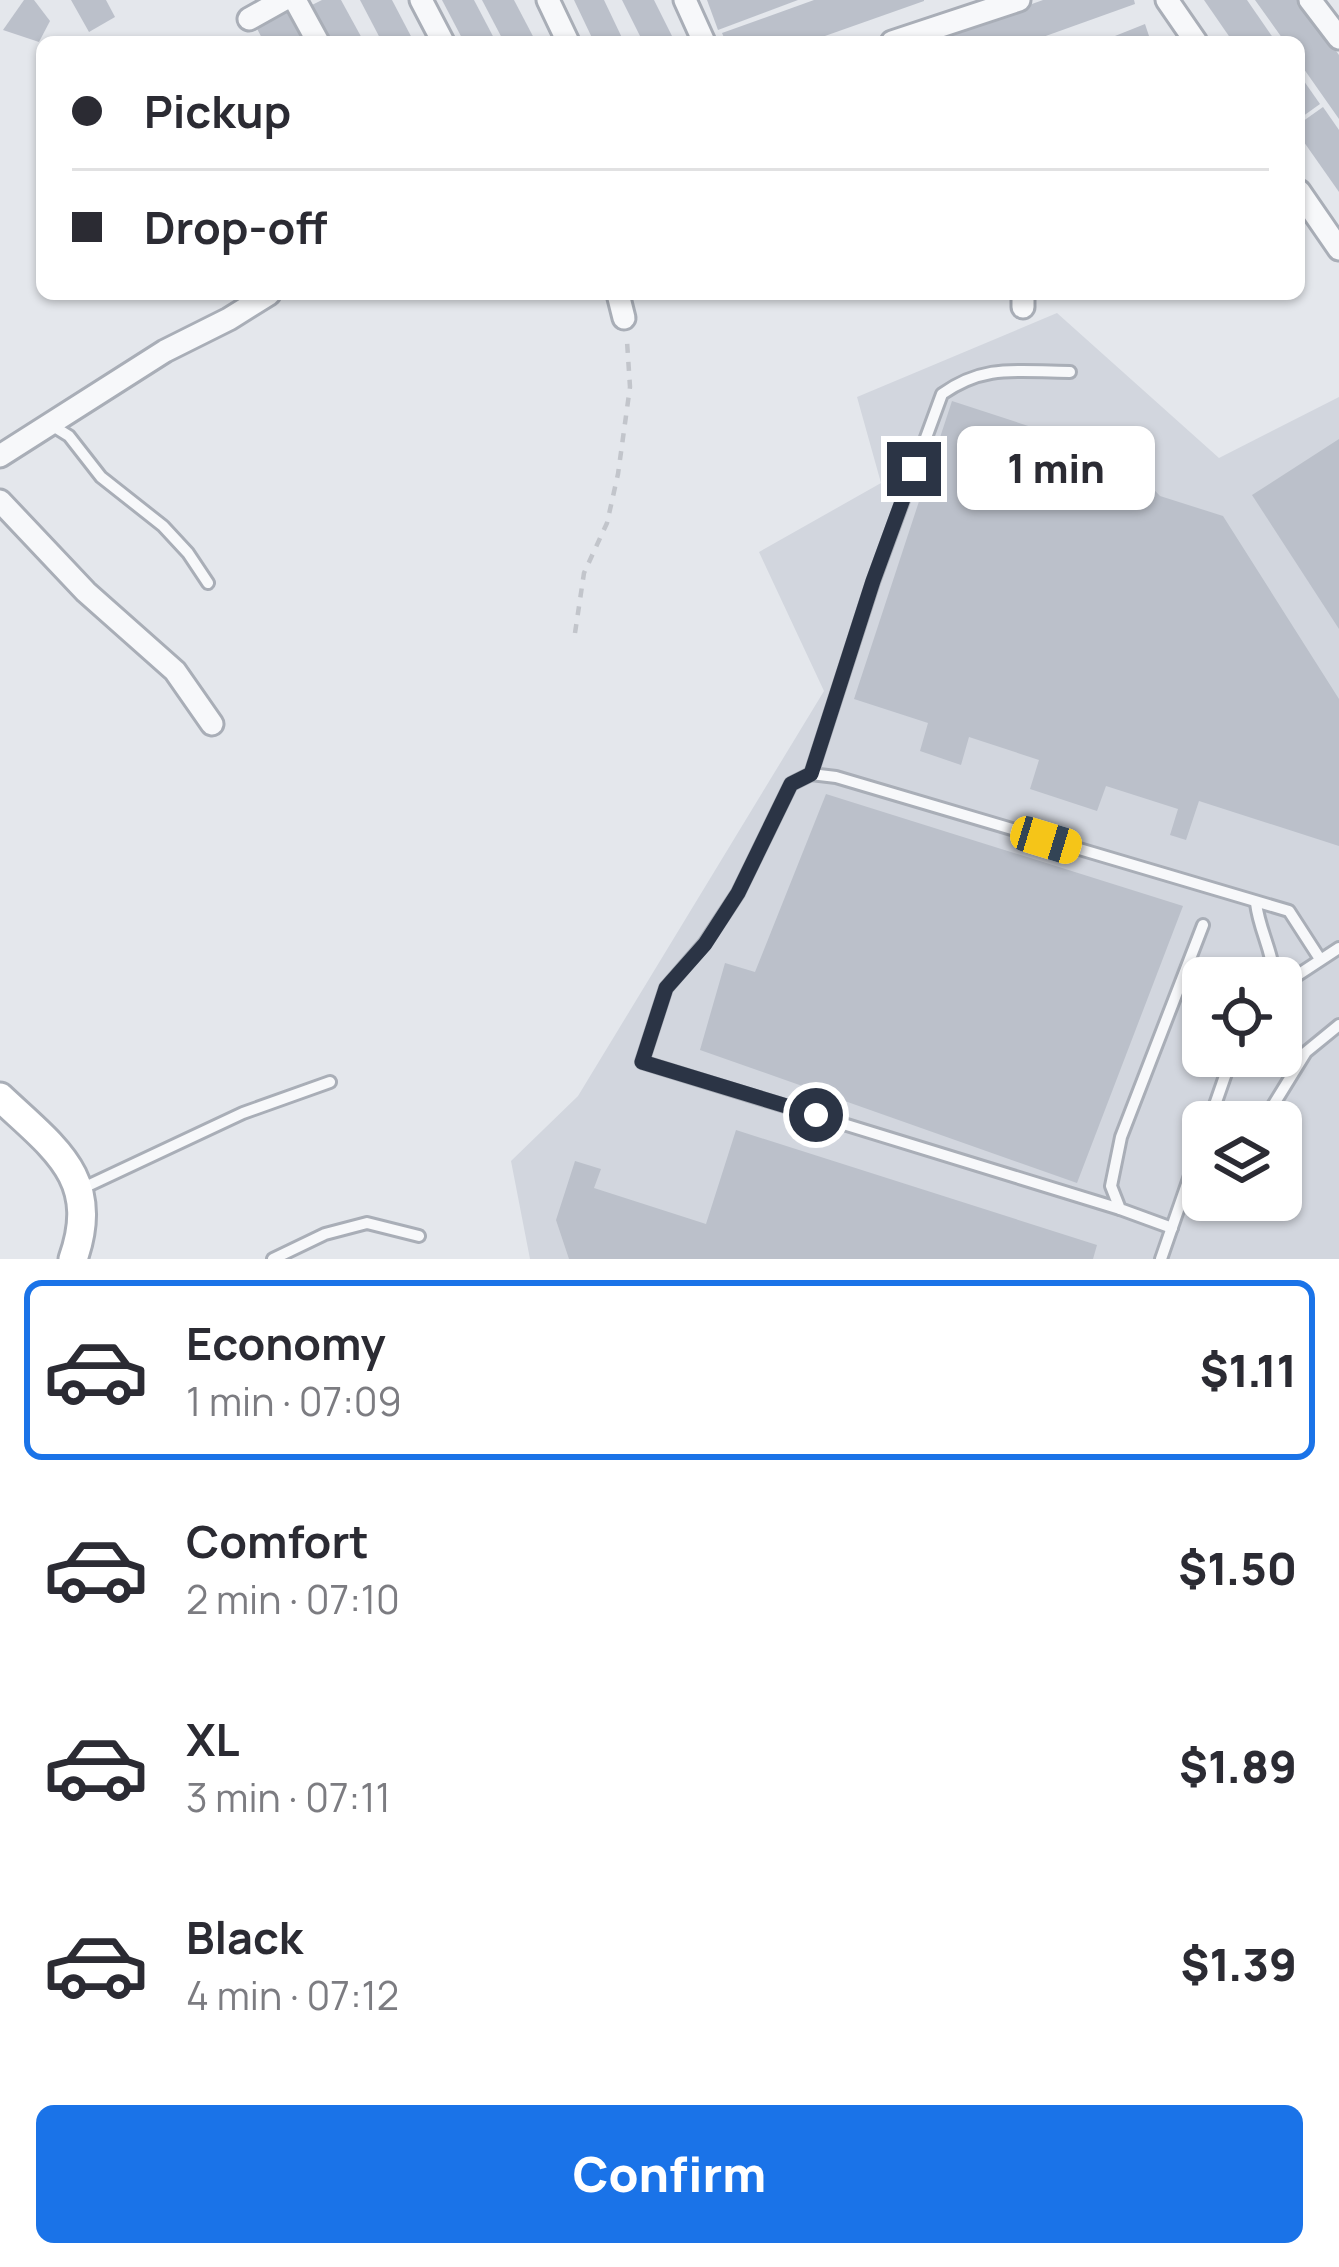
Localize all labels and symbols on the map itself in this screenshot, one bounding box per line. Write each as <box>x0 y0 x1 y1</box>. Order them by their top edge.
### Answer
callout: 1 min <box>956 427 1154 511</box>
route end <box>887 442 941 496</box>
car <box>1006 812 1086 868</box>
route start <box>789 1088 843 1142</box>

